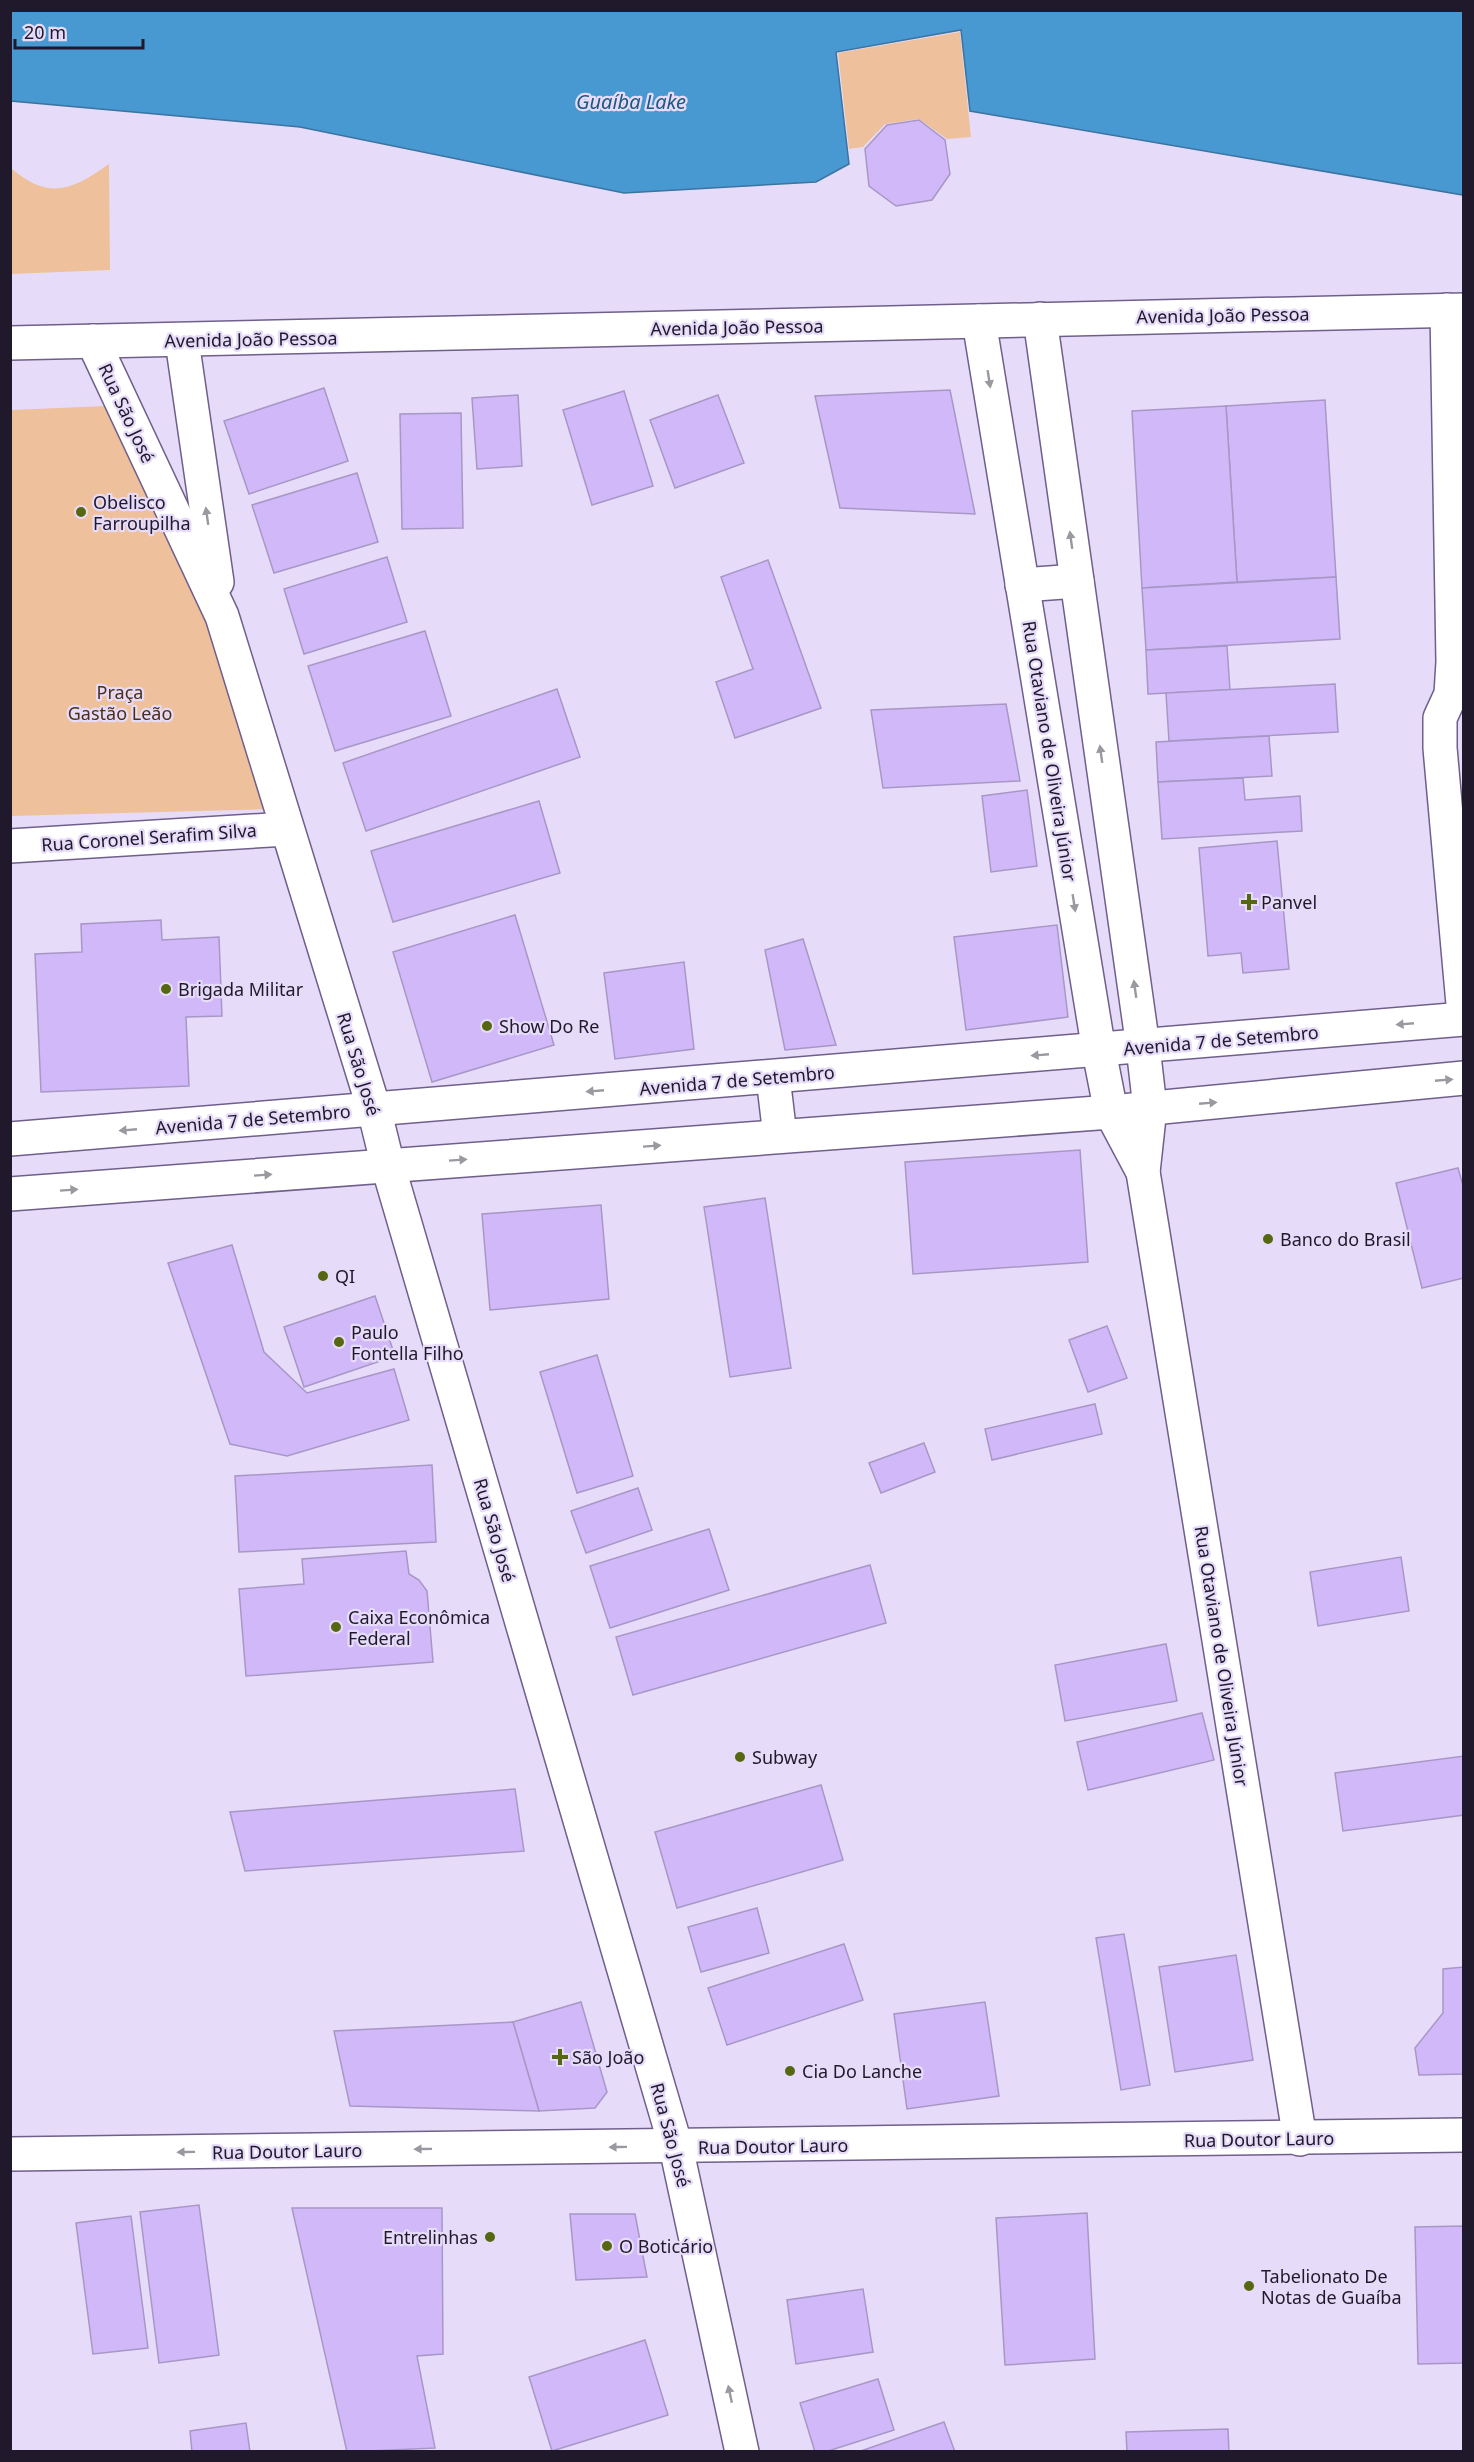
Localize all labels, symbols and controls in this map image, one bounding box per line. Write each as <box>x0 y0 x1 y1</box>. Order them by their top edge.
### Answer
scale bar <box>15 12 142 50</box>
text: 20 m <box>24 20 66 44</box>
water label: Guaíba Lake <box>576 88 686 115</box>
street label: Avenida João Pessoa <box>1136 301 1310 329</box>
street label: Avenida João Pessoa <box>650 313 824 341</box>
street label: Avenida João Pessoa <box>164 325 338 353</box>
street label: Rua São José <box>93 359 161 467</box>
one-way arrow <box>985 370 994 389</box>
place label: Obelisco Farroupilha <box>93 490 191 535</box>
marker: Obelisco Farroupilha <box>74 505 88 519</box>
one-way arrow <box>203 507 212 526</box>
one-way arrow <box>1067 531 1076 550</box>
street label: Rua Otaviano de Oliveira Júnior <box>1018 619 1083 884</box>
park label: Praça Gastão Leão <box>68 680 172 725</box>
one-way arrow <box>1097 745 1106 764</box>
street label: Rua Coronel Serafim Silva <box>40 817 258 857</box>
place label: Panvel <box>1261 890 1317 914</box>
one-way arrow <box>1070 894 1079 913</box>
marker: Panvel <box>1242 895 1256 909</box>
place label: Brigada Militar <box>178 977 304 1001</box>
one-way arrow <box>1131 979 1140 998</box>
marker: Brigada Militar <box>159 982 173 996</box>
street label: Rua São José <box>332 1009 386 1119</box>
place label: Show Do Re <box>499 1014 599 1038</box>
marker: Show Do Re <box>480 1019 494 1033</box>
one-way arrow <box>1396 1019 1415 1029</box>
street label: Avenida 7 de Setembro <box>1122 1020 1320 1060</box>
one-way arrow <box>1031 1051 1050 1060</box>
street label: Avenida 7 de Setembro <box>638 1060 836 1100</box>
one-way arrow <box>1434 1075 1453 1085</box>
one-way arrow <box>585 1087 604 1096</box>
one-way arrow <box>1198 1098 1217 1108</box>
street label: Avenida 7 de Setembro <box>154 1099 352 1139</box>
one-way arrow <box>119 1125 138 1134</box>
one-way arrow <box>643 1141 662 1151</box>
one-way arrow <box>448 1156 467 1165</box>
one-way arrow <box>254 1170 273 1180</box>
one-way arrow <box>59 1185 78 1194</box>
place label: Banco do Brasil <box>1280 1227 1411 1251</box>
marker: Banco do Brasil <box>1261 1232 1275 1246</box>
place label: QI <box>335 1264 355 1288</box>
marker: QI <box>316 1269 330 1283</box>
place label: Paulo Fontella Filho <box>351 1320 464 1365</box>
marker: Paulo Fontella Filho <box>332 1335 346 1349</box>
street label: Rua São José <box>469 1475 521 1585</box>
street label: Rua Otaviano de Oliveira Júnior <box>1190 1524 1255 1789</box>
place label: Caixa Econômica Federal <box>348 1605 490 1650</box>
marker: Caixa Econômica Federal <box>329 1620 343 1634</box>
place label: Subway <box>752 1745 818 1769</box>
marker: Subway <box>733 1750 747 1764</box>
place label: São João <box>572 2045 644 2069</box>
marker: São João <box>553 2050 567 2064</box>
place label: Cia Do Lanche <box>802 2059 922 2083</box>
marker: Cia Do Lanche <box>783 2064 797 2078</box>
street label: Rua São José <box>646 2080 696 2190</box>
street label: Rua Doutor Lauro <box>1184 2126 1334 2152</box>
street label: Rua Doutor Lauro <box>698 2133 848 2159</box>
street label: Rua Doutor Lauro <box>212 2138 362 2164</box>
one-way arrow <box>608 2142 627 2152</box>
one-way arrow <box>413 2145 432 2154</box>
one-way arrow <box>176 2147 195 2157</box>
place label: Entrelinhas <box>383 2225 478 2249</box>
marker: Entrelinhas <box>483 2230 497 2244</box>
place label: O Boticário <box>619 2234 713 2258</box>
marker: O Boticário <box>600 2239 614 2253</box>
place label: Tabelionato De Notas de Guaíba <box>1261 2264 1402 2309</box>
marker: Tabelionato De Notas de Guaíba <box>1242 2279 1256 2293</box>
one-way arrow <box>724 2385 734 2404</box>

